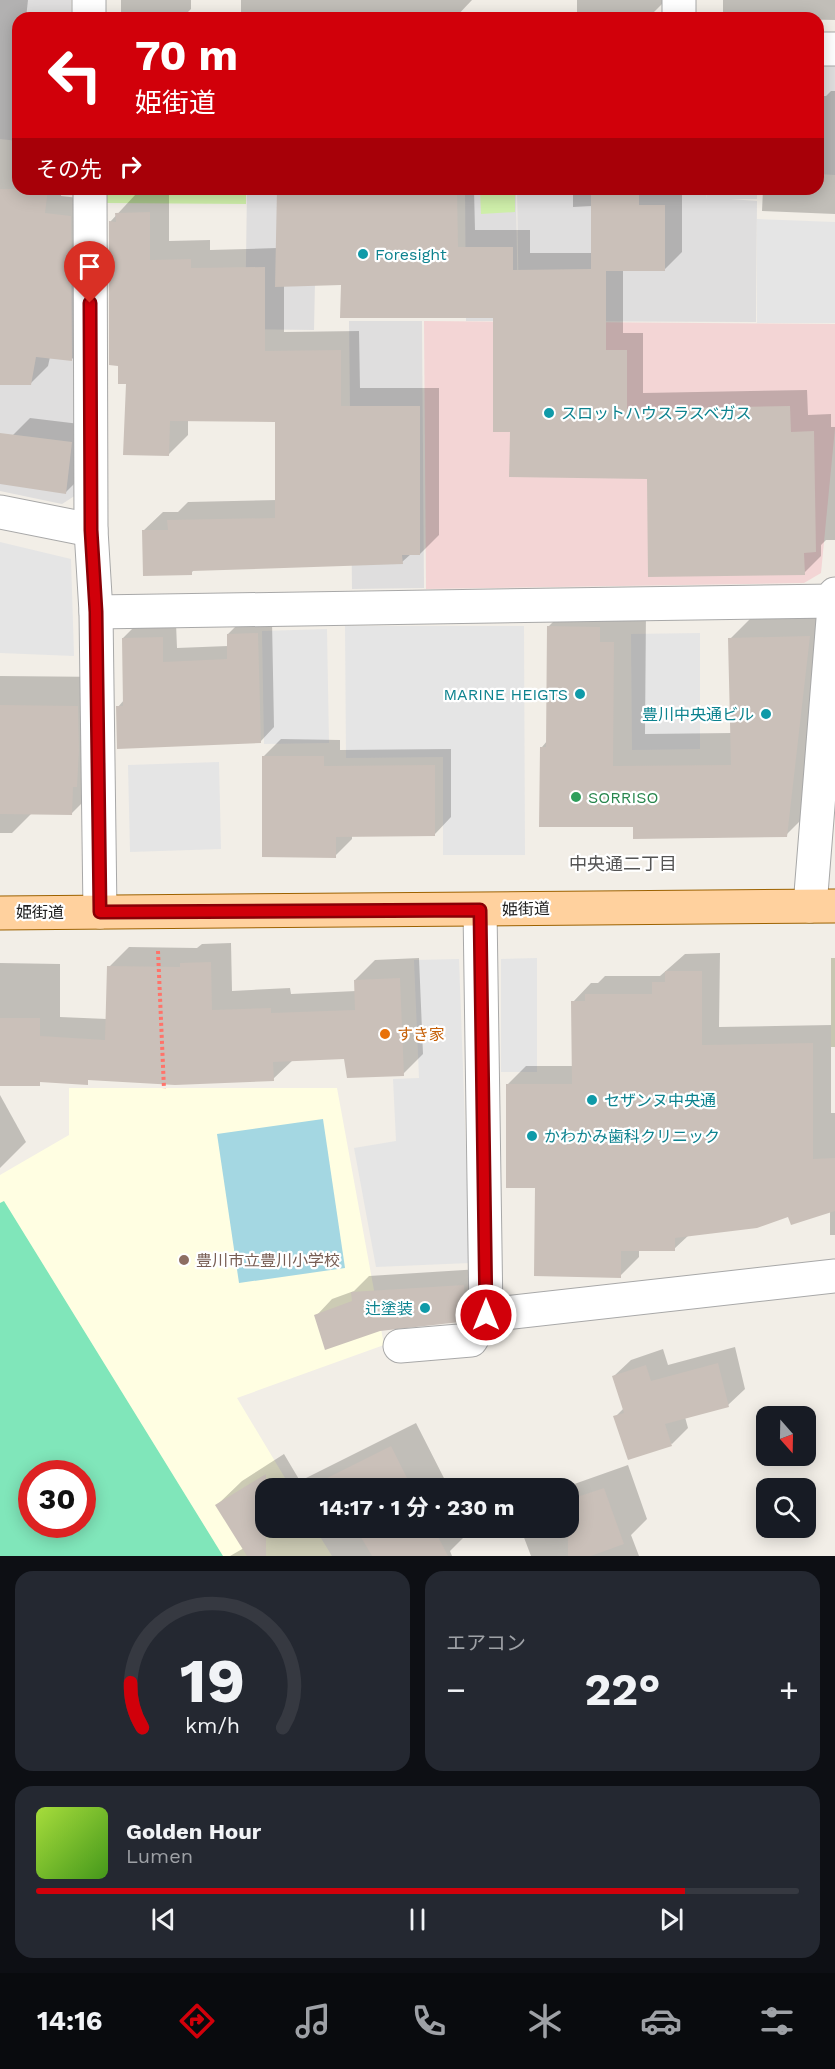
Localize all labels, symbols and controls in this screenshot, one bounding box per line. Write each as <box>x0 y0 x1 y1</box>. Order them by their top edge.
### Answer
text: 70 m <box>135 31 238 80</box>
icon: left <box>36 36 114 114</box>
text: 姫街道 <box>135 87 216 119</box>
icon: right <box>114 150 147 183</box>
text: その先 <box>36 157 102 182</box>
pin <box>64 241 115 303</box>
place label: Foresight <box>375 245 447 264</box>
marker: Foresight <box>356 247 370 261</box>
icon: arrive <box>73 250 106 283</box>
place label: スロットハウスラスベガス <box>561 404 752 423</box>
marker: スロットハウスラスベガス <box>542 406 556 420</box>
place label: MARINE HEIGTS <box>443 685 568 704</box>
marker: MARINE HEIGTS <box>573 687 587 701</box>
place label: 豊川中央通ビル <box>642 705 754 724</box>
marker: 豊川中央通ビル <box>759 707 773 721</box>
place label: SORRISO <box>588 788 658 807</box>
marker: SORRISO <box>569 790 583 804</box>
district label: 中央通二丁目 <box>569 853 677 874</box>
street label: 姫街道 <box>502 899 550 919</box>
street label: 姫街道 <box>16 903 64 922</box>
place label: すき家 <box>397 1025 445 1044</box>
marker: すき家 <box>378 1027 392 1041</box>
place label: セザンヌ中央通 <box>604 1091 716 1110</box>
marker: セザンヌ中央通 <box>585 1093 599 1107</box>
place label: かわかみ歯科クリニック <box>544 1127 720 1146</box>
marker: かわかみ歯科クリニック <box>525 1129 539 1143</box>
place label: 豊川市立豊川小学校 <box>196 1251 340 1270</box>
marker: 豊川市立豊川小学校 <box>177 1253 191 1267</box>
position arrow <box>454 1283 518 1347</box>
place label: 辻塗装 <box>365 1299 413 1318</box>
marker: 辻塗装 <box>418 1301 432 1315</box>
north arrow <box>756 1406 816 1466</box>
map controls <box>756 1406 816 1538</box>
speed limit sign: 30 <box>18 1460 96 1538</box>
button: search <box>756 1478 816 1538</box>
text: 14:17 · 1 分 · 230 m <box>320 1495 514 1520</box>
text: エアコン <box>446 1631 526 1655</box>
text: 19 <box>180 1644 245 1717</box>
text: 22° <box>585 1663 660 1716</box>
text: − <box>446 1670 466 1709</box>
text: + <box>779 1670 799 1709</box>
text: km/h <box>185 1713 240 1738</box>
text: Golden Hour <box>126 1819 261 1844</box>
text: Lumen <box>126 1844 193 1868</box>
icon: previous <box>147 1903 180 1936</box>
icon: pause <box>401 1903 434 1936</box>
icon: next <box>655 1903 688 1936</box>
icon: directions <box>176 2000 218 2042</box>
icon: music <box>292 2000 334 2042</box>
icon: phone <box>408 2000 450 2042</box>
icon: climate <box>524 2000 566 2042</box>
icon: car <box>640 2000 682 2042</box>
icon: filters <box>756 2000 798 2042</box>
text: 14:16 <box>37 2005 102 2037</box>

